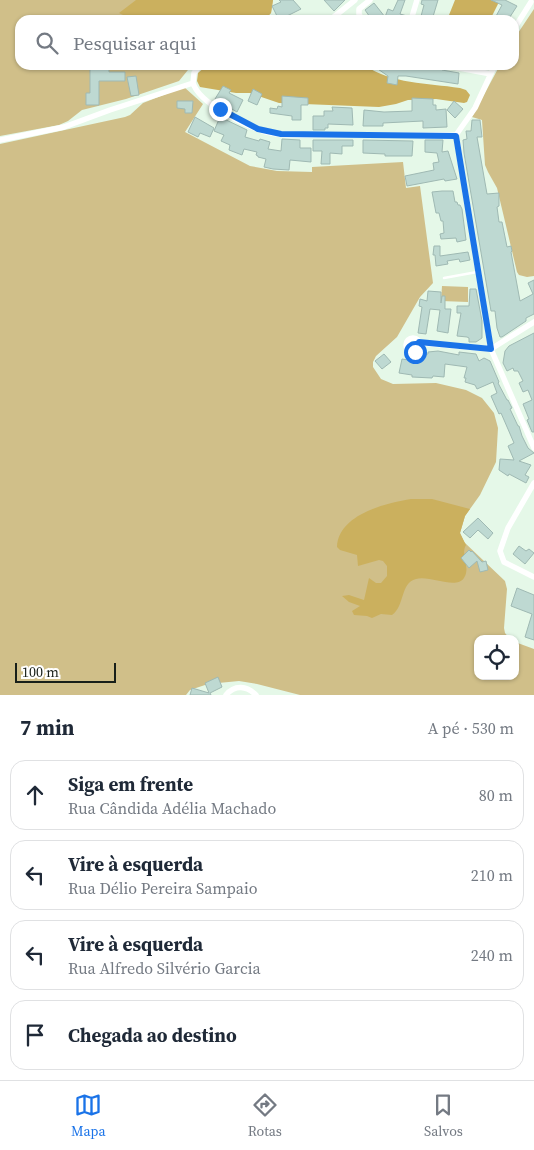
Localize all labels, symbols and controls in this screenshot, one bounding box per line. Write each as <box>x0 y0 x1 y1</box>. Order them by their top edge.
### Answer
search box <box>15 15 519 70</box>
icon: search <box>33 29 61 57</box>
text: Pesquisar aqui <box>73 30 196 56</box>
route end <box>209 98 232 121</box>
route start <box>404 341 427 364</box>
map controls <box>474 635 519 680</box>
button: locate <box>474 635 519 680</box>
scale bar <box>15 660 116 683</box>
text: 100 m <box>22 662 59 682</box>
text: 7 min <box>20 713 75 742</box>
text: A pé · 530 m <box>428 717 514 739</box>
text: Siga em frente <box>68 771 193 797</box>
icon: ahead <box>21 781 49 809</box>
text: 80 m <box>479 784 513 806</box>
text: Rua Cândida Adélia Machado <box>68 797 276 819</box>
text: Vire à esquerda <box>68 851 203 877</box>
icon: left <box>21 861 49 889</box>
text: 210 m <box>471 864 513 886</box>
text: Rua Délio Pereira Sampaio <box>68 877 258 899</box>
text: Vire à esquerda <box>68 931 203 957</box>
icon: left <box>21 941 49 969</box>
text: 240 m <box>471 944 513 966</box>
text: Rua Alfredo Silvério Garcia <box>68 957 261 979</box>
icon: arrive <box>21 1021 49 1049</box>
text: Chegada ao destino <box>68 1022 237 1048</box>
tab: Mapa <box>71 1091 106 1141</box>
tab: Rotas <box>248 1091 282 1141</box>
tab: Salvos <box>424 1091 463 1141</box>

